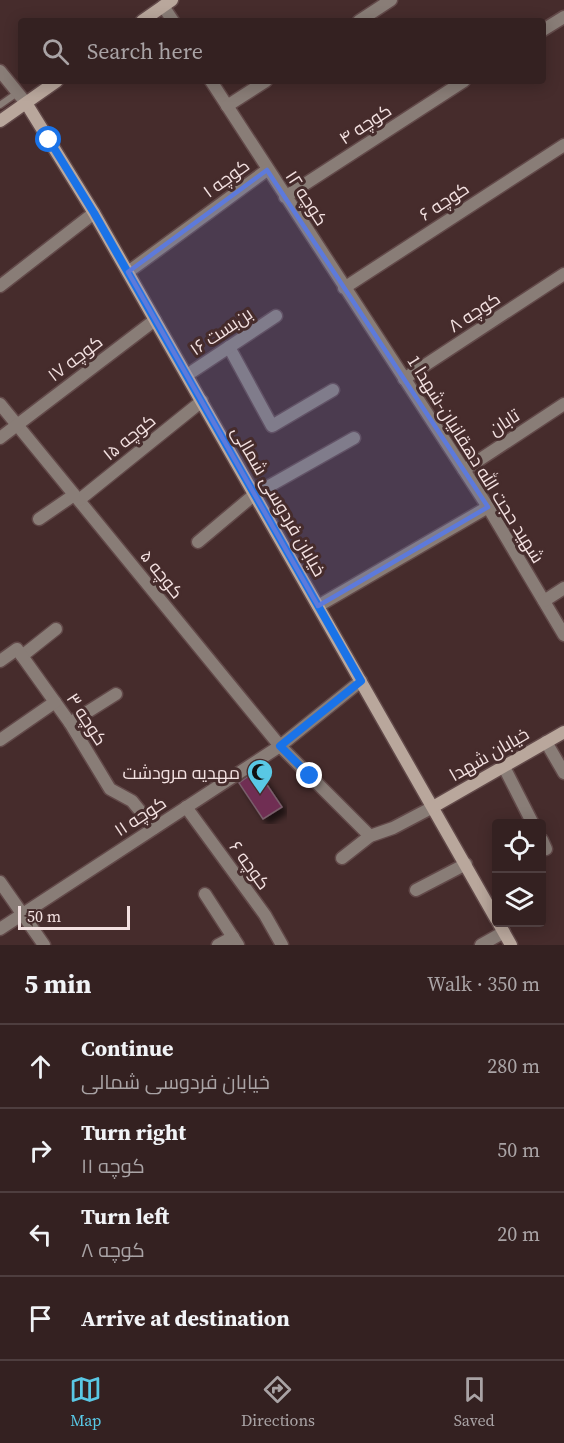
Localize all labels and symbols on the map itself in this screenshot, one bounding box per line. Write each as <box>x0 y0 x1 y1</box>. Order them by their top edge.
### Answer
street label: کوچه ۴ <box>334 98 396 150</box>
route start <box>35 126 61 152</box>
street label: کوچه ۱ <box>198 153 254 203</box>
street label: کوچه ۱۲ <box>280 165 334 231</box>
street label: کوچه ۶ <box>414 176 474 226</box>
street label: کوچه ۸ <box>443 286 505 338</box>
street label: بن‌بست ۱۶ <box>185 301 257 361</box>
street label: کوچه ۱۷ <box>42 329 108 387</box>
street label: شهید حجت الله دهقانیان-شهدا 1 <box>402 350 550 568</box>
street label: تابان <box>484 403 524 441</box>
street label: کوچه ۱۵ <box>97 408 161 466</box>
street label: خیابان فردوسی شمالی <box>226 421 332 581</box>
street label: کوچه ۵ <box>135 544 189 604</box>
street label: کوچه ۳ <box>61 688 113 750</box>
street label: خیابان شهدا <box>445 721 533 787</box>
mosque icon: مهدیه مرودشت <box>245 757 275 795</box>
place label: مهدیه مرودشت <box>122 760 240 785</box>
route end <box>296 762 322 788</box>
street label: کوچه ۱۱ <box>109 790 171 842</box>
street label: کوچه ۶ <box>224 835 276 895</box>
scale bar <box>18 903 130 930</box>

